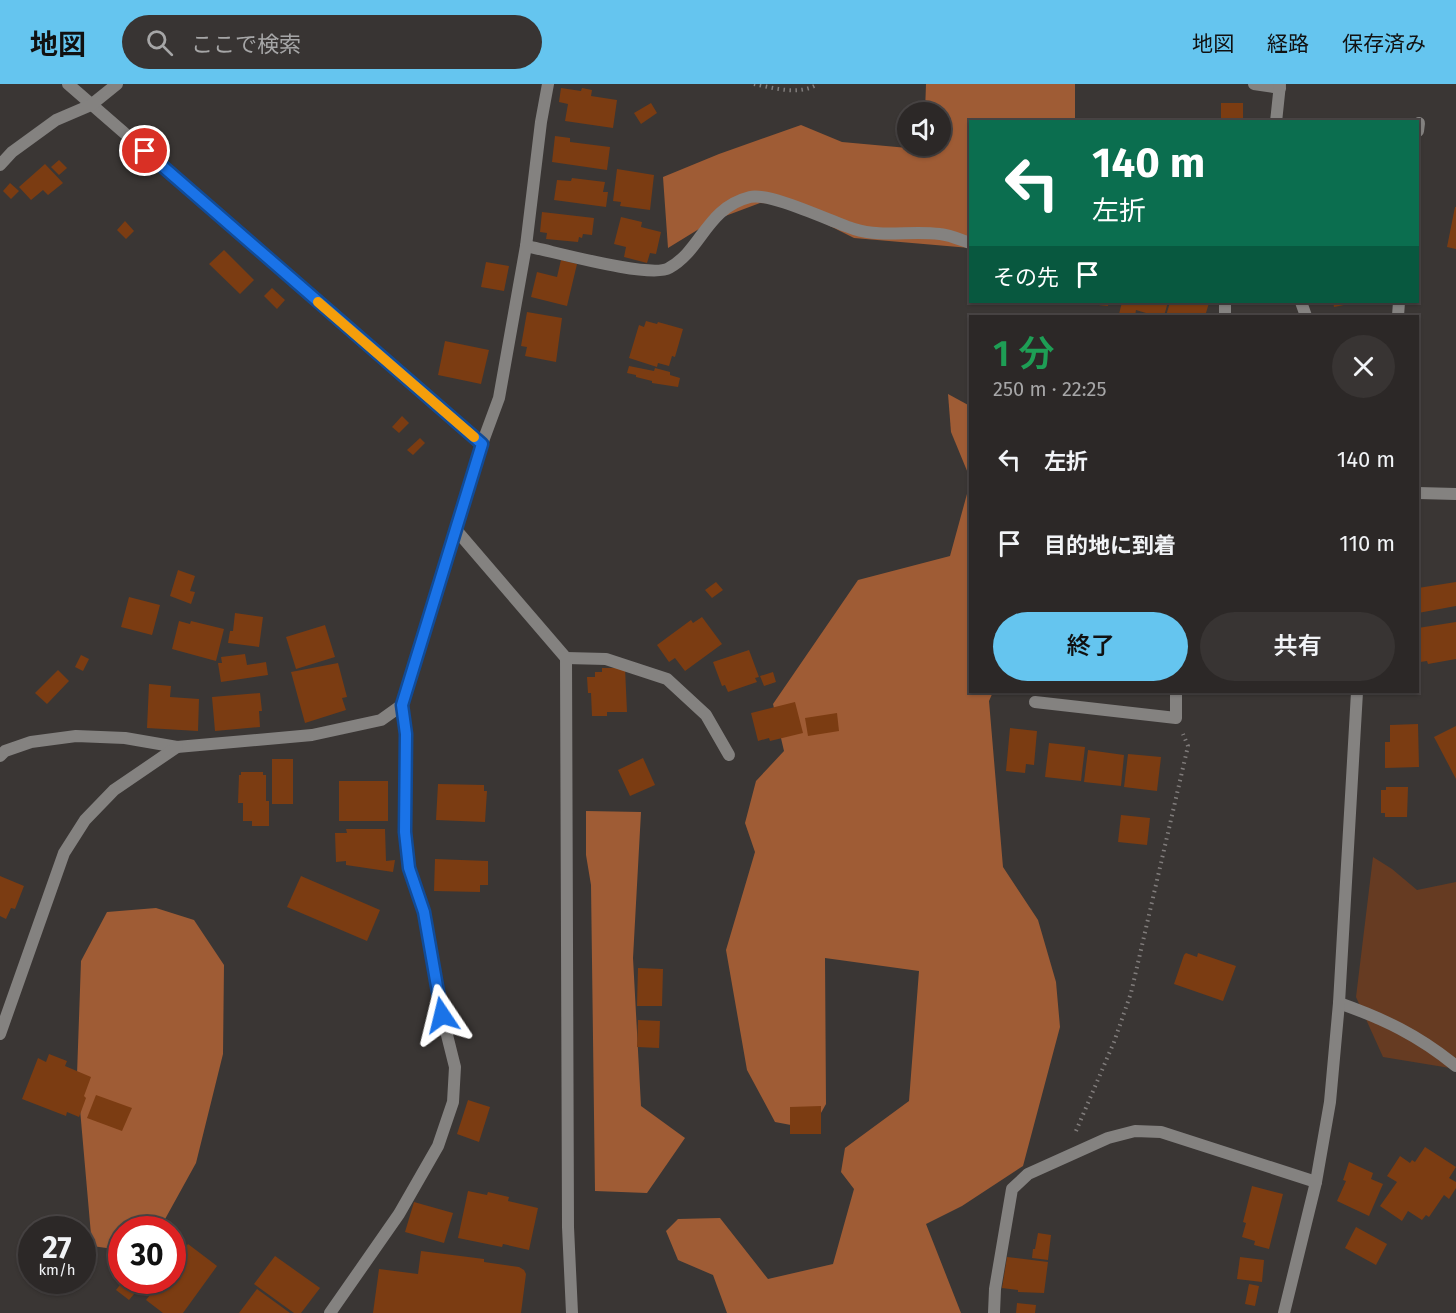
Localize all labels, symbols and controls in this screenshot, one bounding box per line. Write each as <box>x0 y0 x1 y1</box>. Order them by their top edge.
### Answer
search box <box>122 15 542 69</box>
icon: search <box>143 26 176 59</box>
text: 地図 <box>30 28 86 61</box>
text: ここで検索 <box>191 31 301 58</box>
text: 地図 <box>1192 31 1234 57</box>
text: 経路 <box>1267 31 1309 57</box>
text: 保存済み <box>1342 31 1426 57</box>
map controls <box>897 102 951 156</box>
button: sound <box>897 102 951 156</box>
pin <box>119 125 170 176</box>
icon: arrive <box>128 134 161 167</box>
text: 140 m <box>1092 138 1205 188</box>
icon: left <box>993 144 1071 222</box>
text: 左折 <box>1092 195 1146 227</box>
icon: arrive <box>1071 258 1104 291</box>
text: その先 <box>993 264 1059 291</box>
text: 1 分 <box>993 332 1054 376</box>
button: close <box>1332 335 1395 398</box>
text: 250 m · 22:25 <box>993 377 1106 401</box>
icon: left <box>993 443 1026 476</box>
text: 140 m <box>1337 446 1395 473</box>
text: 左折 <box>1044 448 1088 475</box>
icon: arrive <box>993 527 1026 560</box>
text: 110 m <box>1339 530 1395 557</box>
text: 目的地に到着 <box>1044 532 1176 559</box>
button: 終了 <box>993 612 1188 681</box>
button: 共有 <box>1200 612 1395 681</box>
position arrow <box>410 983 474 1047</box>
speed limit sign: 30 <box>108 1216 186 1294</box>
text: 27 <box>42 1230 72 1266</box>
text: km/h <box>38 1261 76 1279</box>

